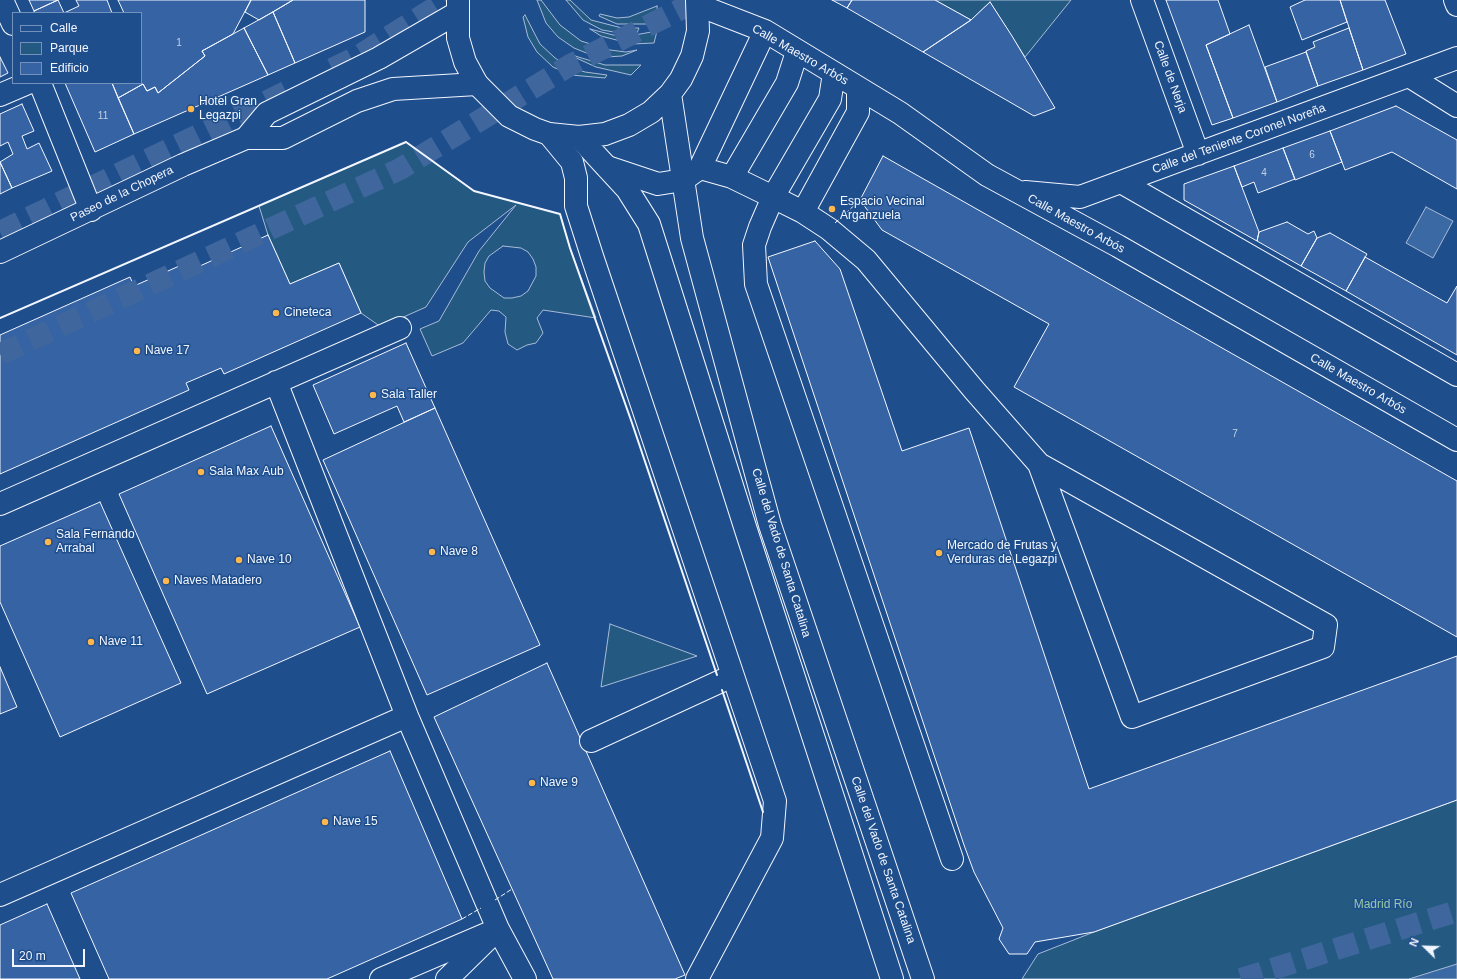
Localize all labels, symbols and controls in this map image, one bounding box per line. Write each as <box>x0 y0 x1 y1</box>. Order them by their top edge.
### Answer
legend <box>12 12 142 84</box>
text: Calle <box>50 21 77 35</box>
street label: Calle Maestro Arbós <box>749 22 851 88</box>
house number: 1 <box>176 37 182 49</box>
street label: Calle de Nerja <box>1150 39 1190 115</box>
text: Parque <box>50 41 89 55</box>
text: Edificio <box>50 61 89 75</box>
place label: Hotel Gran Legazpi <box>199 95 257 123</box>
street label: Calle del Teniente Coronel Noreña <box>1150 101 1328 177</box>
marker: Hotel Gran Legazpi <box>186 104 196 114</box>
house number: 11 <box>98 110 108 122</box>
house number: 6 <box>1309 149 1315 161</box>
street label: Paseo de la Chopera <box>68 163 176 225</box>
house number: 4 <box>1261 167 1267 179</box>
street label: Calle Maestro Arbós <box>1025 191 1127 257</box>
place label: Espacio Vecinal Arganzuela <box>840 195 925 223</box>
marker: Espacio Vecinal Arganzuela <box>827 204 837 214</box>
place label: Cineteca <box>284 306 331 320</box>
marker: Cineteca <box>271 308 281 318</box>
place label: Nave 17 <box>145 344 190 358</box>
marker: Nave 17 <box>132 346 142 356</box>
street label: Calle Maestro Arbós <box>1307 351 1409 417</box>
place label: Sala Taller <box>381 388 437 402</box>
marker: Sala Taller <box>368 390 378 400</box>
house number: 7 <box>1232 428 1238 440</box>
place label: Sala Max Aub <box>209 465 284 479</box>
marker: Sala Max Aub <box>196 467 206 477</box>
street label: Calle del Vado de Santa Catalina <box>748 467 814 639</box>
place label: Sala Fernando Arrabal <box>56 528 135 556</box>
marker: Sala Fernando Arrabal <box>43 537 53 547</box>
place label: Mercado de Frutas y Verduras de Legazpi <box>947 539 1057 567</box>
place label: Nave 8 <box>440 545 478 559</box>
marker: Nave 8 <box>427 547 437 557</box>
marker: Mercado de Frutas y Verduras de Legazpi <box>934 548 944 558</box>
place label: Nave 10 <box>247 553 292 567</box>
marker: Nave 10 <box>234 555 244 565</box>
place label: Naves Matadero <box>174 574 262 588</box>
marker: Naves Matadero <box>161 576 171 586</box>
place label: Nave 11 <box>99 635 143 649</box>
marker: Nave 11 <box>86 637 96 647</box>
street label: Calle del Vado de Santa Catalina <box>848 774 918 946</box>
place label: Nave 9 <box>540 776 578 790</box>
marker: Nave 9 <box>527 778 537 788</box>
place label: Nave 15 <box>333 815 378 829</box>
marker: Nave 15 <box>320 817 330 827</box>
park label: Madrid Río <box>1354 898 1412 912</box>
north arrow <box>1405 927 1445 967</box>
text: N <box>1407 936 1421 948</box>
scale bar <box>14 941 87 967</box>
text: 20 m <box>19 949 46 963</box>

